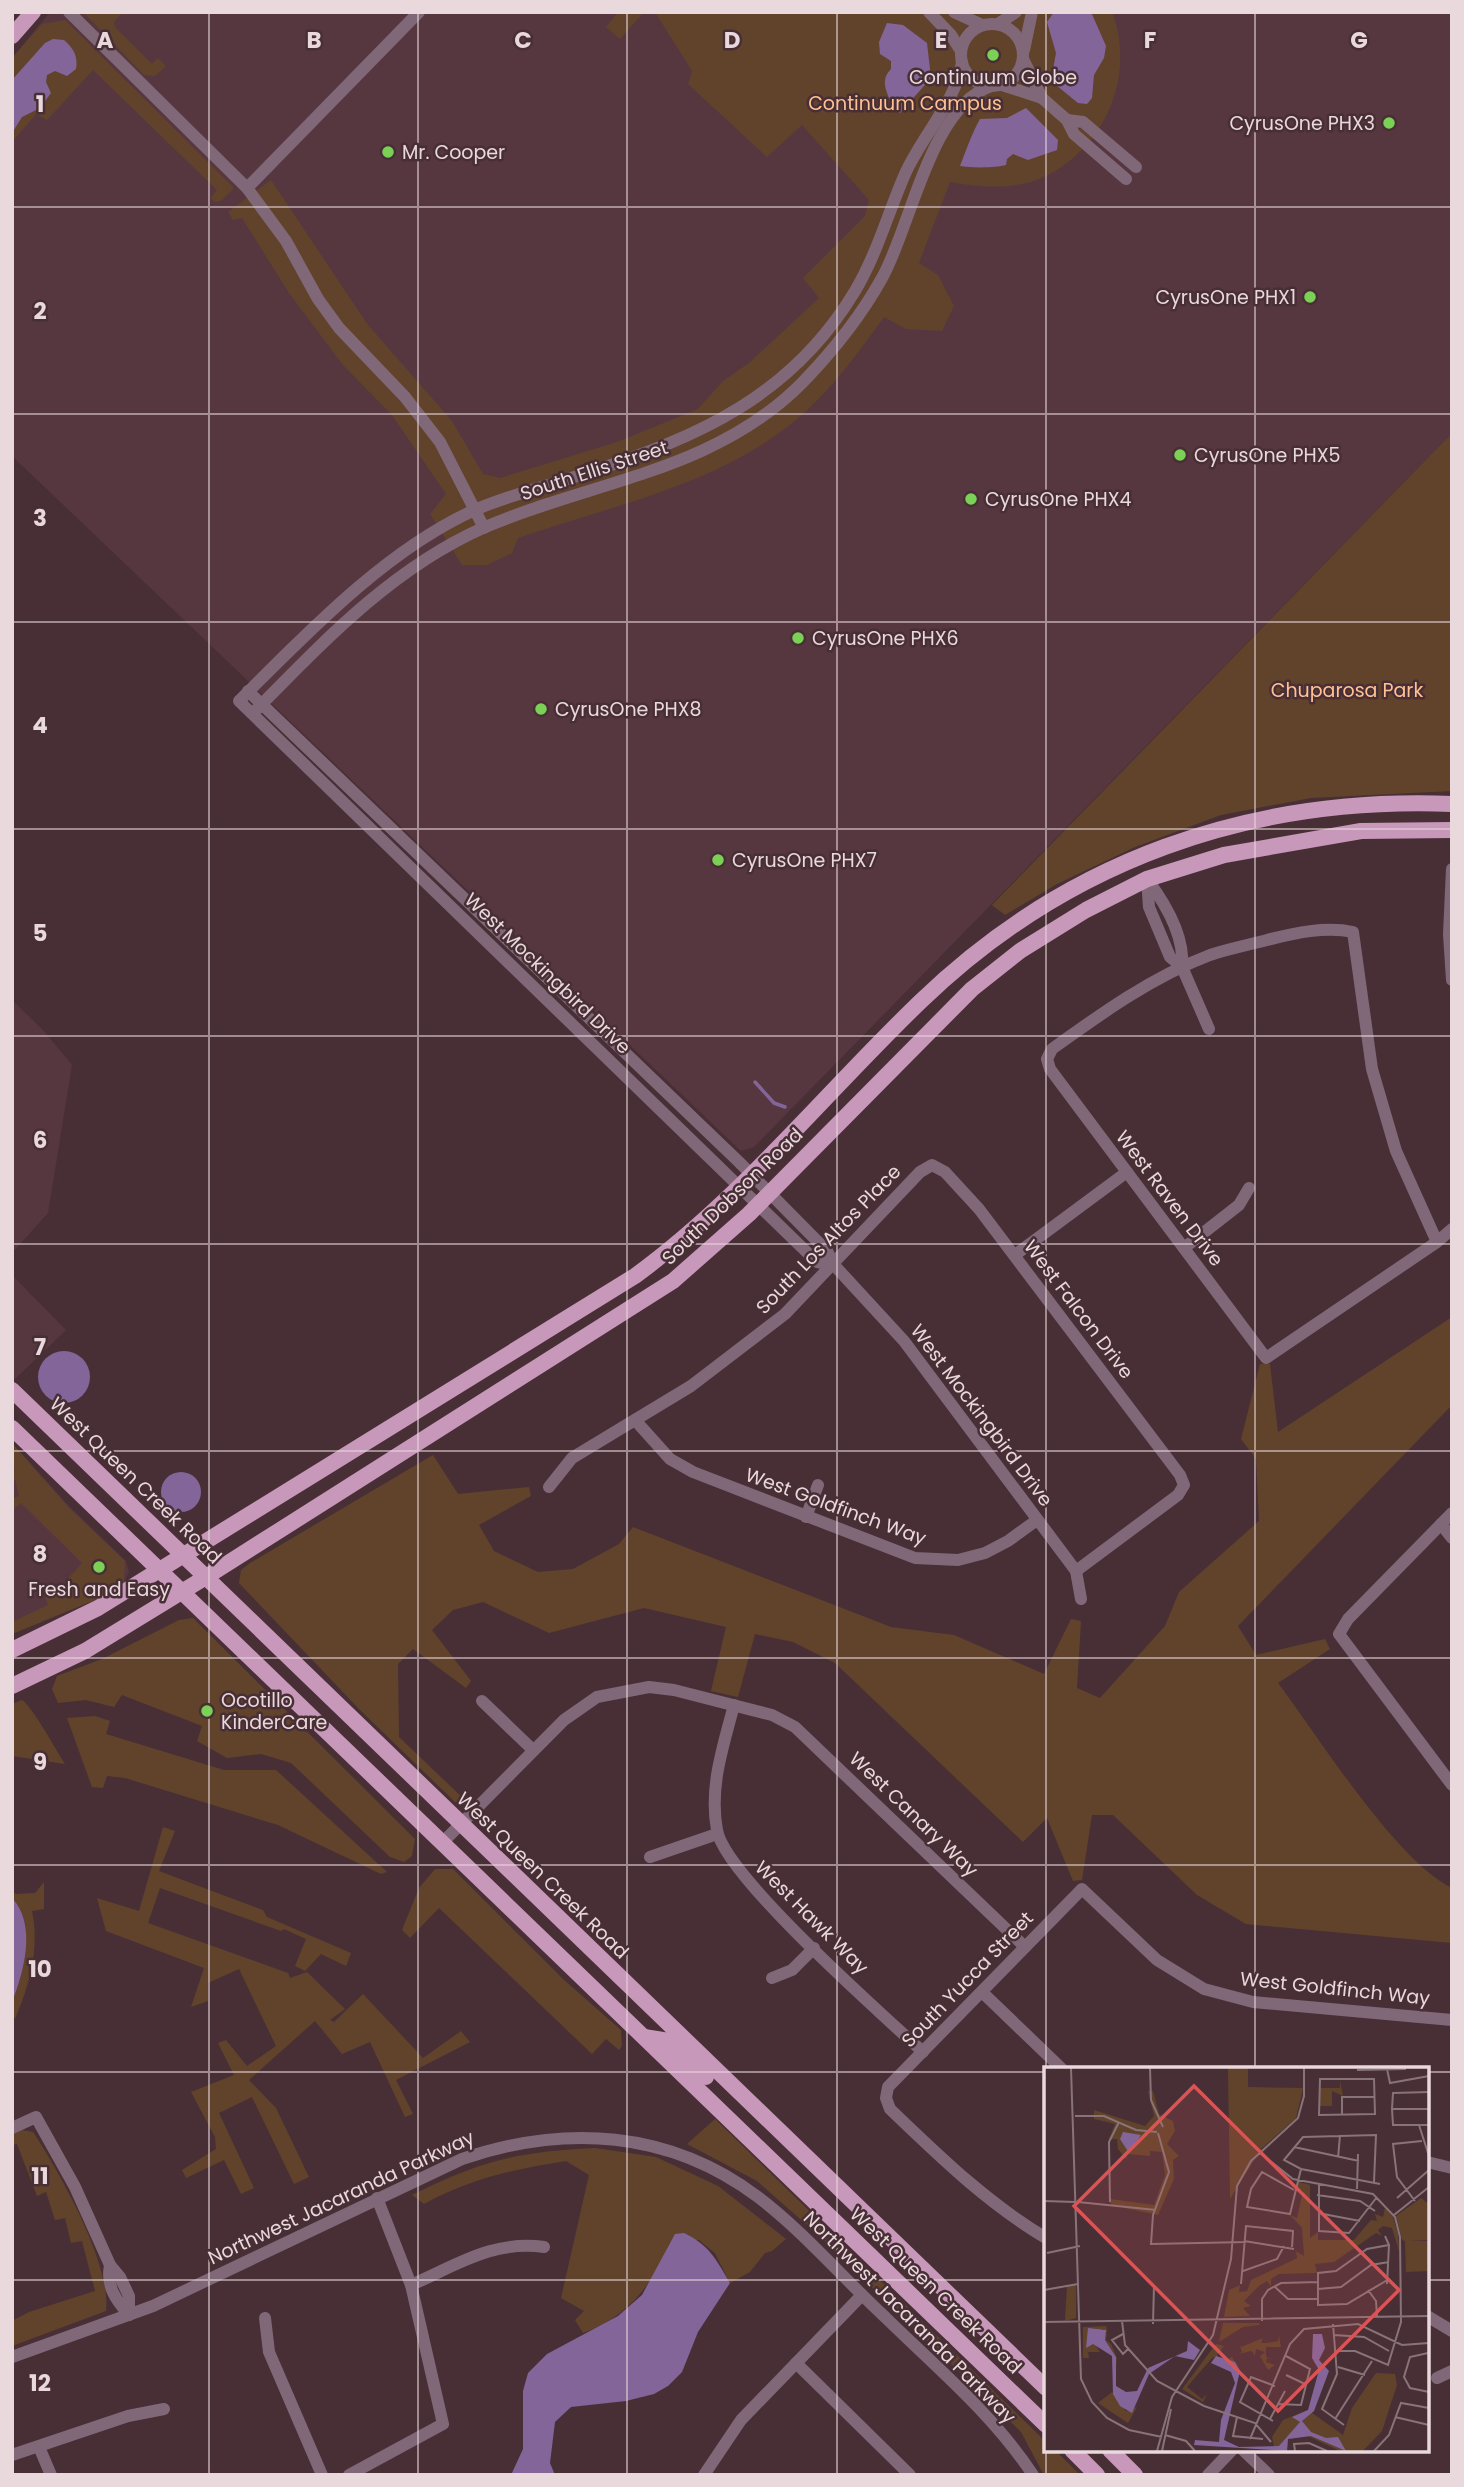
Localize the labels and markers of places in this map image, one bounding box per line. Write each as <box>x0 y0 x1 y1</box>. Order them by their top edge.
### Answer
marker: Continuum Globe <box>985 47 1001 63</box>
place label: Continuum Globe <box>909 64 1077 91</box>
place label: CyrusOne PHX3 <box>1229 110 1375 137</box>
marker: CyrusOne PHX3 <box>1381 115 1397 131</box>
place label: Mr. Cooper <box>402 139 505 166</box>
marker: Mr. Cooper <box>380 144 396 160</box>
place label: CyrusOne PHX1 <box>1155 284 1296 311</box>
marker: CyrusOne PHX1 <box>1302 289 1318 305</box>
place label: CyrusOne PHX5 <box>1194 442 1340 469</box>
marker: CyrusOne PHX5 <box>1172 447 1188 463</box>
place label: CyrusOne PHX4 <box>985 486 1131 513</box>
marker: CyrusOne PHX4 <box>963 491 979 507</box>
place label: CyrusOne PHX6 <box>812 625 959 652</box>
marker: CyrusOne PHX6 <box>790 630 806 646</box>
place label: CyrusOne PHX8 <box>555 696 701 723</box>
marker: CyrusOne PHX8 <box>533 701 549 717</box>
place label: CyrusOne PHX7 <box>732 847 877 874</box>
marker: CyrusOne PHX7 <box>710 852 726 868</box>
marker: Fresh and Easy <box>91 1559 107 1575</box>
place label: Fresh and Easy <box>28 1576 170 1603</box>
place label: Ocotillo KinderCare <box>221 1687 327 1736</box>
marker: Ocotillo KinderCare <box>199 1703 215 1719</box>

